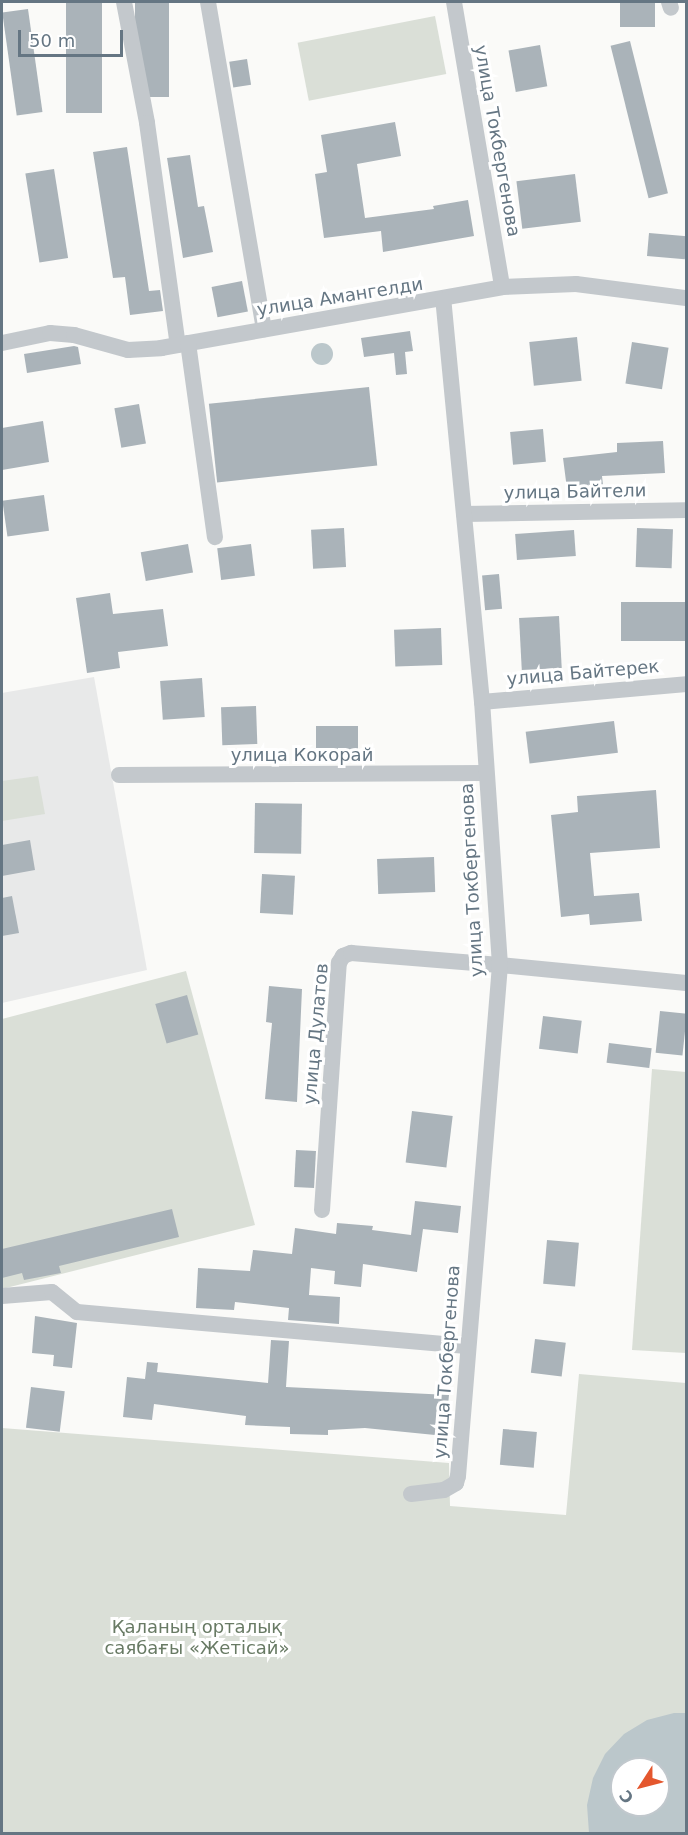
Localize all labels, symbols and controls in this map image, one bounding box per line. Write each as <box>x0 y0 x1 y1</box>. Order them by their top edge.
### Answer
scale bar <box>21 18 126 56</box>
text: 50 m <box>29 30 75 51</box>
street label: улица Токбергенова <box>469 43 525 239</box>
street label: улица Амангелди <box>255 273 425 321</box>
street label: улица Байтели <box>503 480 647 504</box>
street label: улица Байтерек <box>506 656 660 690</box>
street label: улица Кокорай <box>231 744 373 766</box>
street label: улица Токбергенова <box>456 782 488 978</box>
street label: улица Дулатов <box>299 962 333 1106</box>
street label: улица Токбергенова <box>429 1264 465 1460</box>
park label: Қаланың орталық саябағы «Жетісай» <box>104 1617 290 1660</box>
north arrow <box>610 1757 670 1817</box>
text: С <box>616 1786 638 1807</box>

